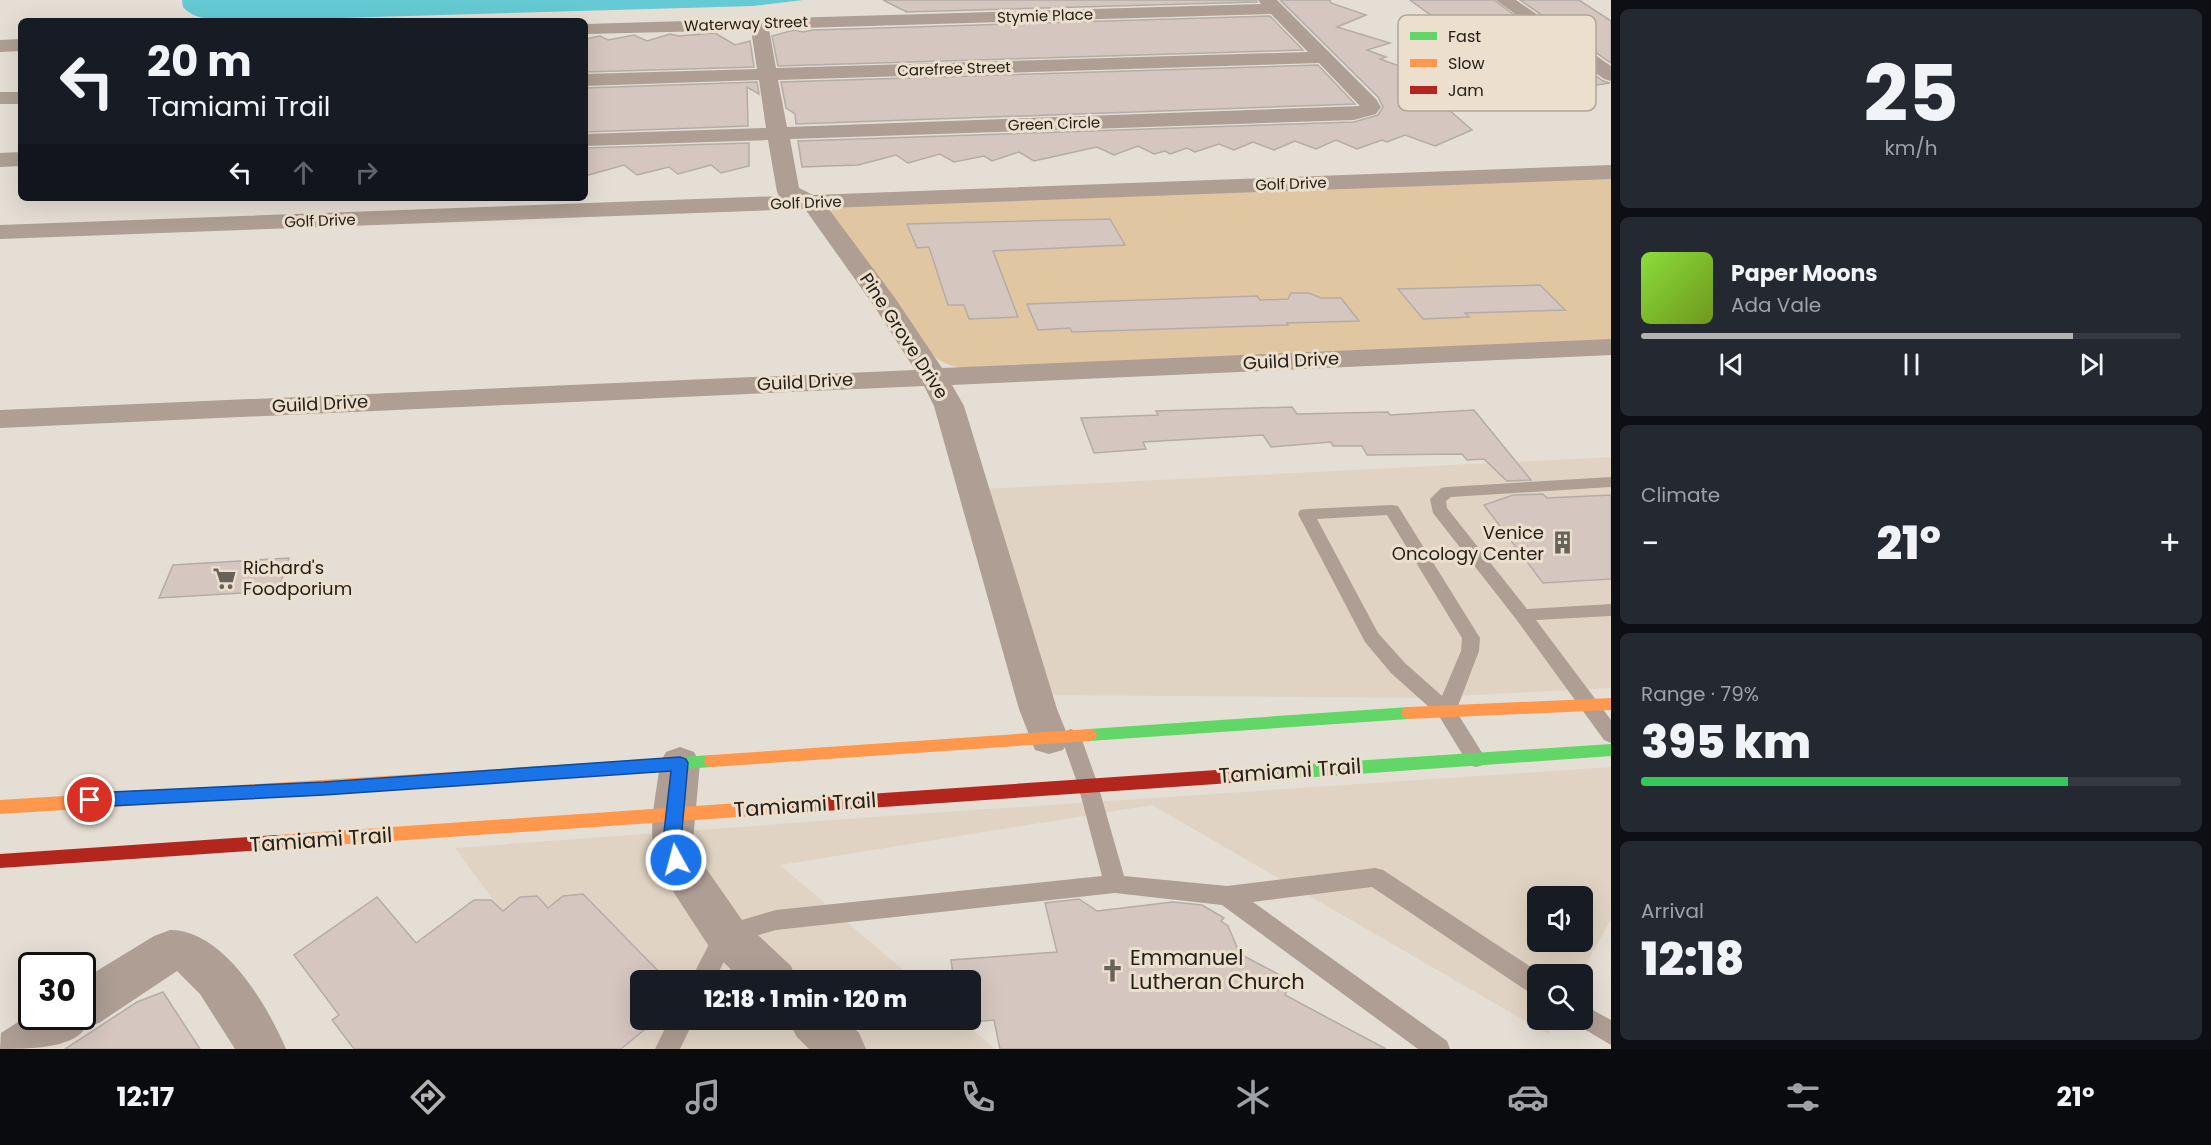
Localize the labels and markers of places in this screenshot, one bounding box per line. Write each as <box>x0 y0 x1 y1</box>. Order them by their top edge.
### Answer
place label: Venice Oncology Center <box>1392 520 1544 566</box>
building icon: Venice Oncology Center <box>1549 530 1575 556</box>
place label: Richard's Foodporium <box>243 555 352 601</box>
supermarket icon: Richard's Foodporium <box>212 565 238 591</box>
pin <box>64 774 115 825</box>
place label: Emmanuel Lutheran Church <box>1130 943 1305 996</box>
church icon: Emmanuel Lutheran Church <box>1099 957 1125 983</box>

